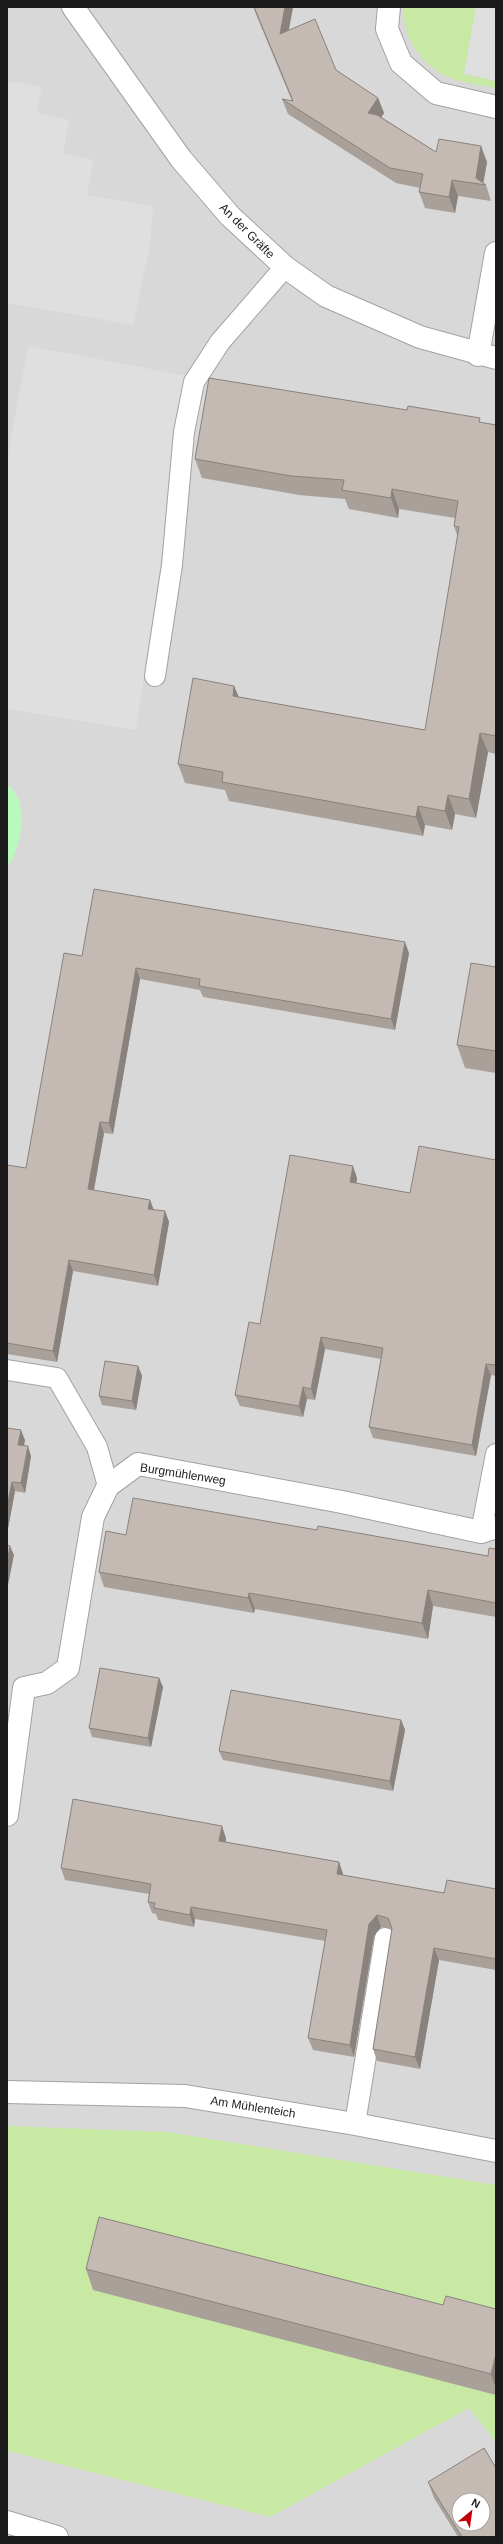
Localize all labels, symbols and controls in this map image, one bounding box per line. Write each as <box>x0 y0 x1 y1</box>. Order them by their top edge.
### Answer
street label: An der Gräfte <box>217 201 278 262</box>
street label: Burgmühlenweg <box>139 1460 227 1488</box>
street label: Am Mühlenteich <box>209 2093 297 2121</box>
north arrow <box>451 2492 491 2532</box>
text: N <box>469 2496 482 2510</box>

